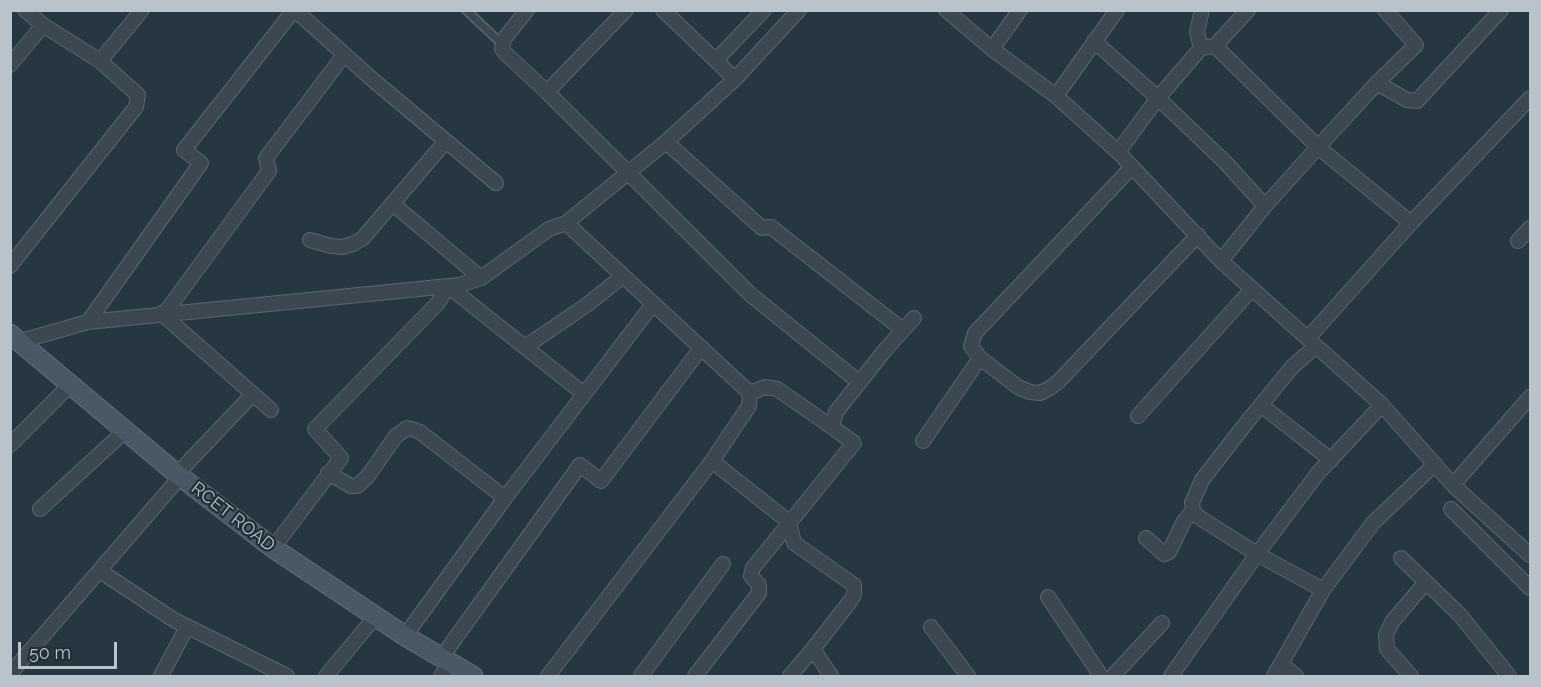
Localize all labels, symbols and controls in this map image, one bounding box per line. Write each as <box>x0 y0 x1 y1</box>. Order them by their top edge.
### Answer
street label: RCET ROAD <box>187 478 279 556</box>
scale bar <box>21 630 120 668</box>
text: 50 m <box>29 642 71 663</box>

